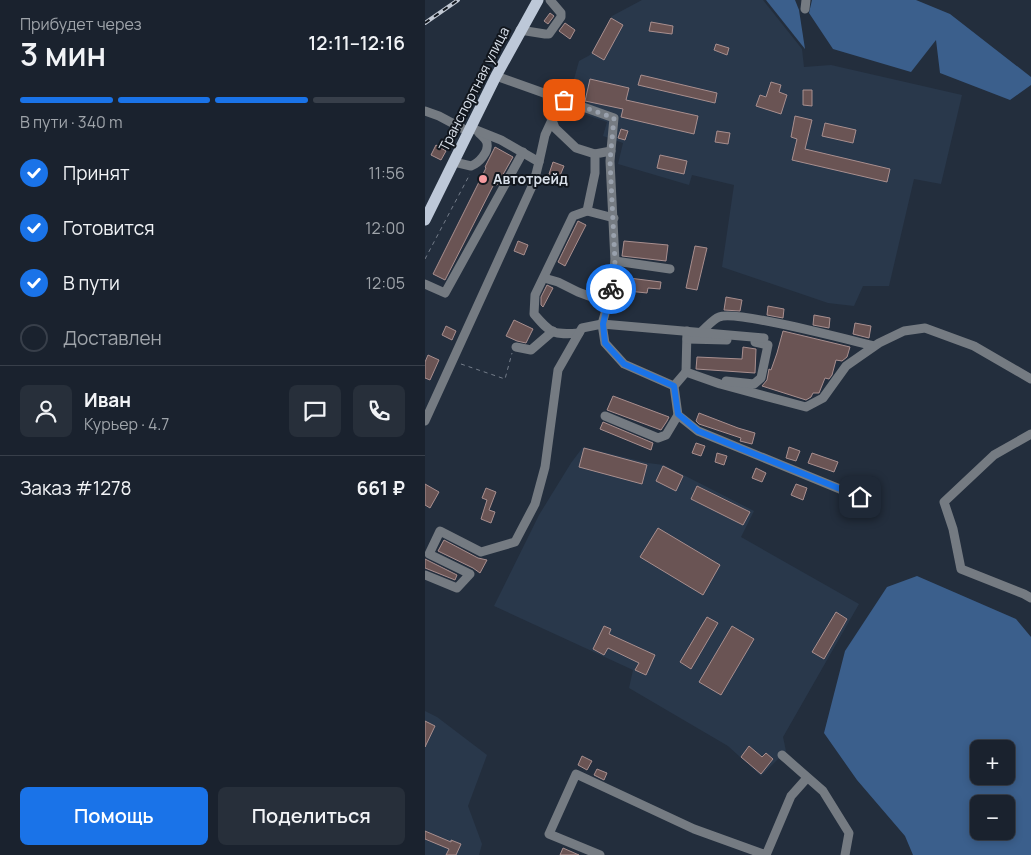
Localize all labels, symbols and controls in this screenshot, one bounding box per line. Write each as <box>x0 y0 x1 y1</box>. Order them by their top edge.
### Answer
text: Прибудет через <box>20 13 142 35</box>
street label: Транспортная улица <box>434 23 513 154</box>
text: 12:11–12:16 <box>308 30 405 56</box>
text: 3 мин <box>20 32 106 76</box>
pin <box>543 79 585 121</box>
icon: bag <box>550 86 578 114</box>
text: В пути · 340 m <box>20 111 123 133</box>
icon: check <box>20 159 48 187</box>
text: Принят <box>63 160 130 186</box>
text: 11:56 <box>369 162 405 184</box>
place label: Автотрейд <box>493 169 568 188</box>
marker: Автотрейд <box>477 173 489 185</box>
icon: check <box>20 214 48 242</box>
text: Готовится <box>63 215 155 241</box>
text: 12:00 <box>365 217 405 239</box>
courier <box>586 264 636 314</box>
icon: check <box>20 269 48 297</box>
text: В пути <box>63 270 120 296</box>
text: 12:05 <box>366 272 405 294</box>
icon: bike <box>597 275 625 303</box>
text: Доставлен <box>63 325 162 351</box>
button: person <box>20 385 72 437</box>
button: chat <box>289 385 341 437</box>
button: phone <box>353 385 405 437</box>
text: Иван <box>84 387 131 413</box>
text: Курьер · 4.7 <box>84 413 169 435</box>
text: Заказ #1278 <box>20 475 132 501</box>
text: 661 ₽ <box>357 475 405 501</box>
pin <box>839 476 881 518</box>
icon: home <box>846 483 874 511</box>
map controls <box>970 740 1015 840</box>
button: + <box>970 740 1015 785</box>
button: Помощь <box>20 787 208 845</box>
button: Поделиться <box>218 787 405 845</box>
button: − <box>970 795 1015 840</box>

